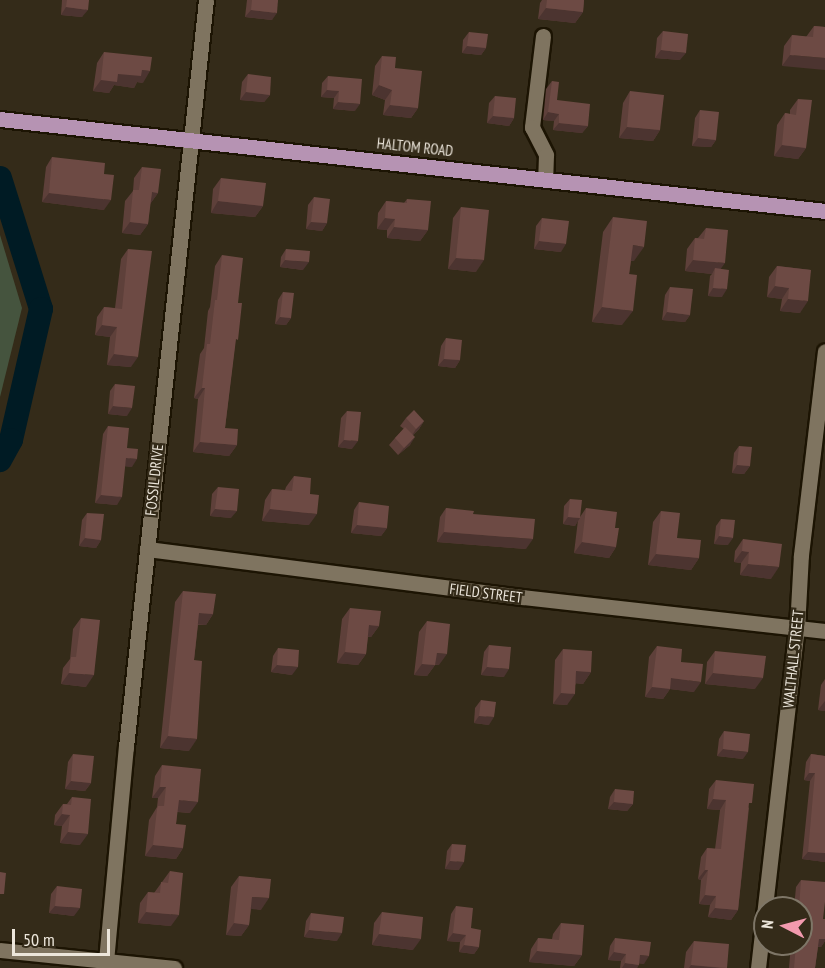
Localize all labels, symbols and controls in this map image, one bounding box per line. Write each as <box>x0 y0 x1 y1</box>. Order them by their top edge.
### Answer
street label: HALTOM ROAD <box>376 134 454 160</box>
street label: FOSSIL DRIVE <box>141 443 167 517</box>
street label: FIELD STREET <box>449 580 523 606</box>
street label: WALTHALL STREET <box>779 609 807 709</box>
north arrow <box>753 896 813 956</box>
scale bar <box>15 917 112 955</box>
text: N <box>757 919 777 930</box>
text: 50 m <box>23 928 55 951</box>

